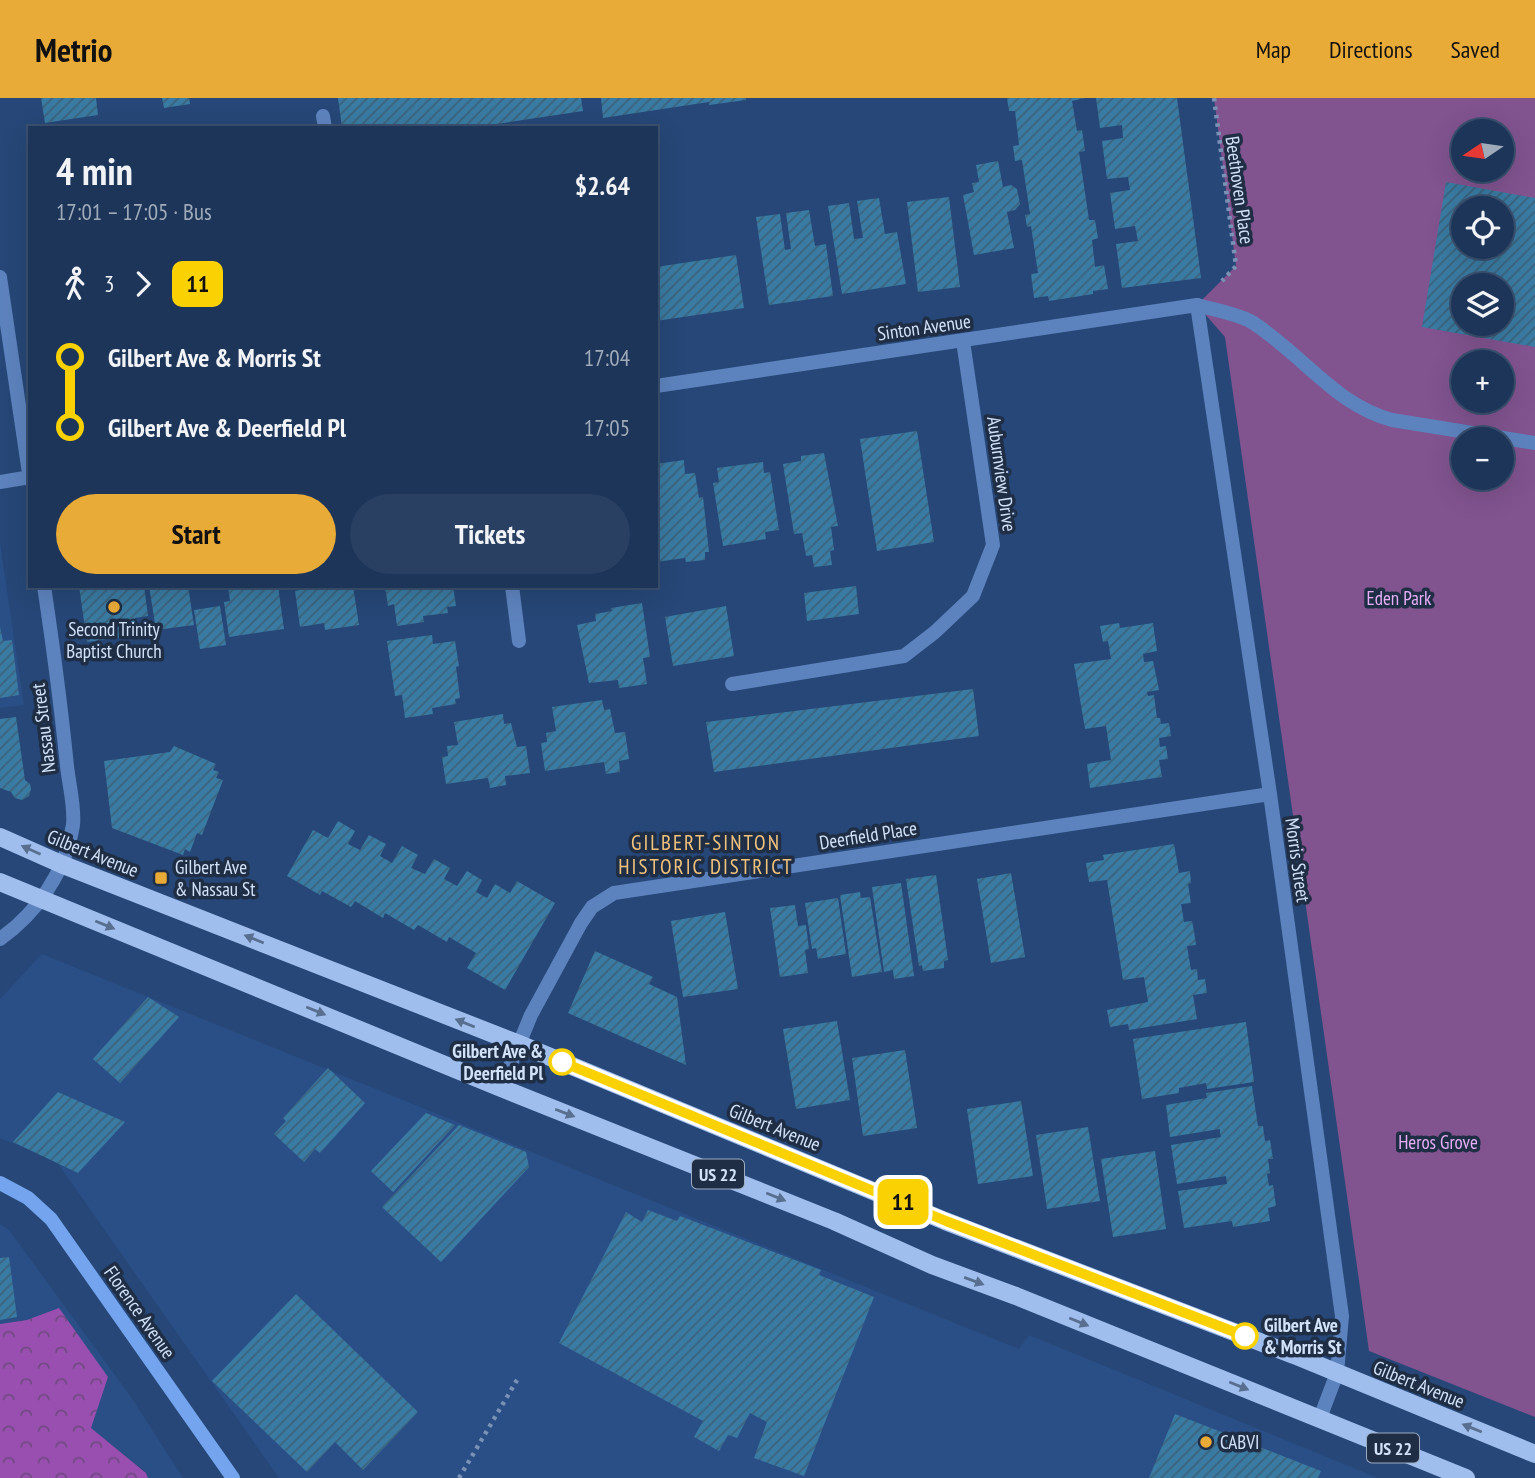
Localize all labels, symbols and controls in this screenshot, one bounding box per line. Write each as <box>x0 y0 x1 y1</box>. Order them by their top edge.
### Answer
text: Metrio <box>35 28 112 71</box>
text: Map <box>1256 34 1291 65</box>
text: Directions <box>1329 34 1413 65</box>
text: Saved <box>1451 34 1500 65</box>
north arrow <box>1451 119 1514 182</box>
map controls <box>1451 119 1514 490</box>
street label: Beethoven Place <box>1221 135 1259 246</box>
text: 4 min <box>56 146 133 195</box>
text: $2.64 <box>575 169 630 202</box>
button: locate <box>1451 196 1514 259</box>
text: 17:01 – 17:05 · Bus <box>56 197 212 226</box>
icon: walk <box>56 265 94 303</box>
icon: forward <box>124 265 162 303</box>
text: 11 <box>186 268 209 299</box>
text: 3 <box>104 269 114 298</box>
button: layers <box>1451 273 1514 336</box>
street label: Sinton Avenue <box>876 309 972 345</box>
text: Gilbert Ave & Morris St <box>108 341 321 374</box>
text: 17:04 <box>584 343 630 372</box>
button: + <box>1451 350 1514 413</box>
text: Gilbert Ave & Deerfield Pl <box>108 411 346 444</box>
text: 17:05 <box>584 413 630 442</box>
street label: Auburnview Drive <box>982 415 1022 533</box>
button: − <box>1451 427 1514 490</box>
button: Start <box>56 494 336 574</box>
button: Tickets <box>350 494 630 574</box>
park label: Eden Park <box>1367 586 1432 610</box>
marker: Second Trinity Baptist Church <box>106 599 122 615</box>
place label: Second Trinity Baptist Church <box>66 617 162 663</box>
street label: Nassau Street <box>26 681 60 774</box>
street label: Deerfield Place <box>818 815 919 855</box>
street label: Morris Street <box>1280 816 1316 904</box>
street label: Gilbert Avenue <box>44 824 142 882</box>
district label: GILBERT-SINTON HISTORIC DISTRICT <box>618 829 794 880</box>
one-way arrow <box>20 844 41 855</box>
place label: Gilbert Ave & Nassau St <box>175 855 256 901</box>
marker: Gilbert Ave & Nassau St <box>153 870 169 886</box>
one-way arrow <box>95 920 116 931</box>
one-way arrow <box>243 934 264 945</box>
one-way arrow <box>306 1006 327 1017</box>
one-way arrow <box>455 1017 476 1028</box>
place label: Gilbert Ave & Deerfield Pl <box>452 1039 543 1085</box>
marker: Gilbert Ave & Deerfield Pl <box>549 1049 575 1075</box>
street label: Gilbert Avenue <box>726 1098 824 1156</box>
one-way arrow <box>555 1107 576 1118</box>
park label: Heros Grove <box>1398 1130 1478 1154</box>
road number: US 22 <box>692 1160 744 1189</box>
line badge: 11 <box>872 1179 934 1225</box>
text: 11 <box>892 1186 914 1217</box>
one-way arrow <box>766 1192 787 1203</box>
street label: Florence Avenue <box>99 1261 181 1363</box>
one-way arrow <box>964 1275 985 1286</box>
place label: Gilbert Ave & Morris St <box>1264 1313 1342 1359</box>
one-way arrow <box>1069 1316 1090 1327</box>
marker: Gilbert Ave & Morris St <box>1232 1323 1258 1349</box>
street label: Gilbert Avenue <box>1370 1355 1468 1413</box>
one-way arrow <box>1229 1380 1250 1391</box>
one-way arrow <box>1461 1423 1482 1434</box>
place label: CABVI <box>1220 1430 1259 1454</box>
marker: CABVI <box>1198 1434 1214 1450</box>
road number: US 22 <box>1367 1434 1419 1462</box>

